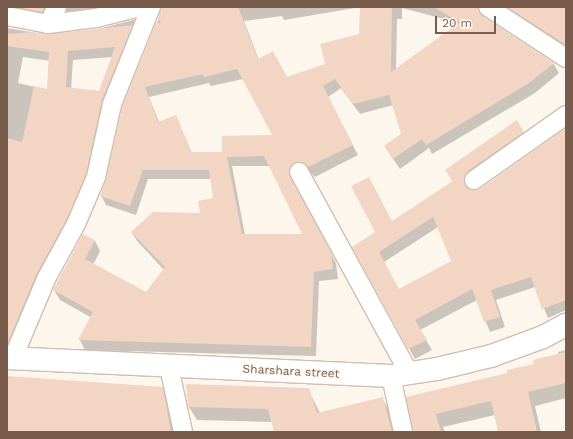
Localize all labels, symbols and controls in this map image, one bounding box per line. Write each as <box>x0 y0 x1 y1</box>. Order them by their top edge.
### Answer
scale bar <box>437 8 498 34</box>
text: 20 m <box>442 16 472 30</box>
street label: Sharshara street <box>242 362 340 382</box>

